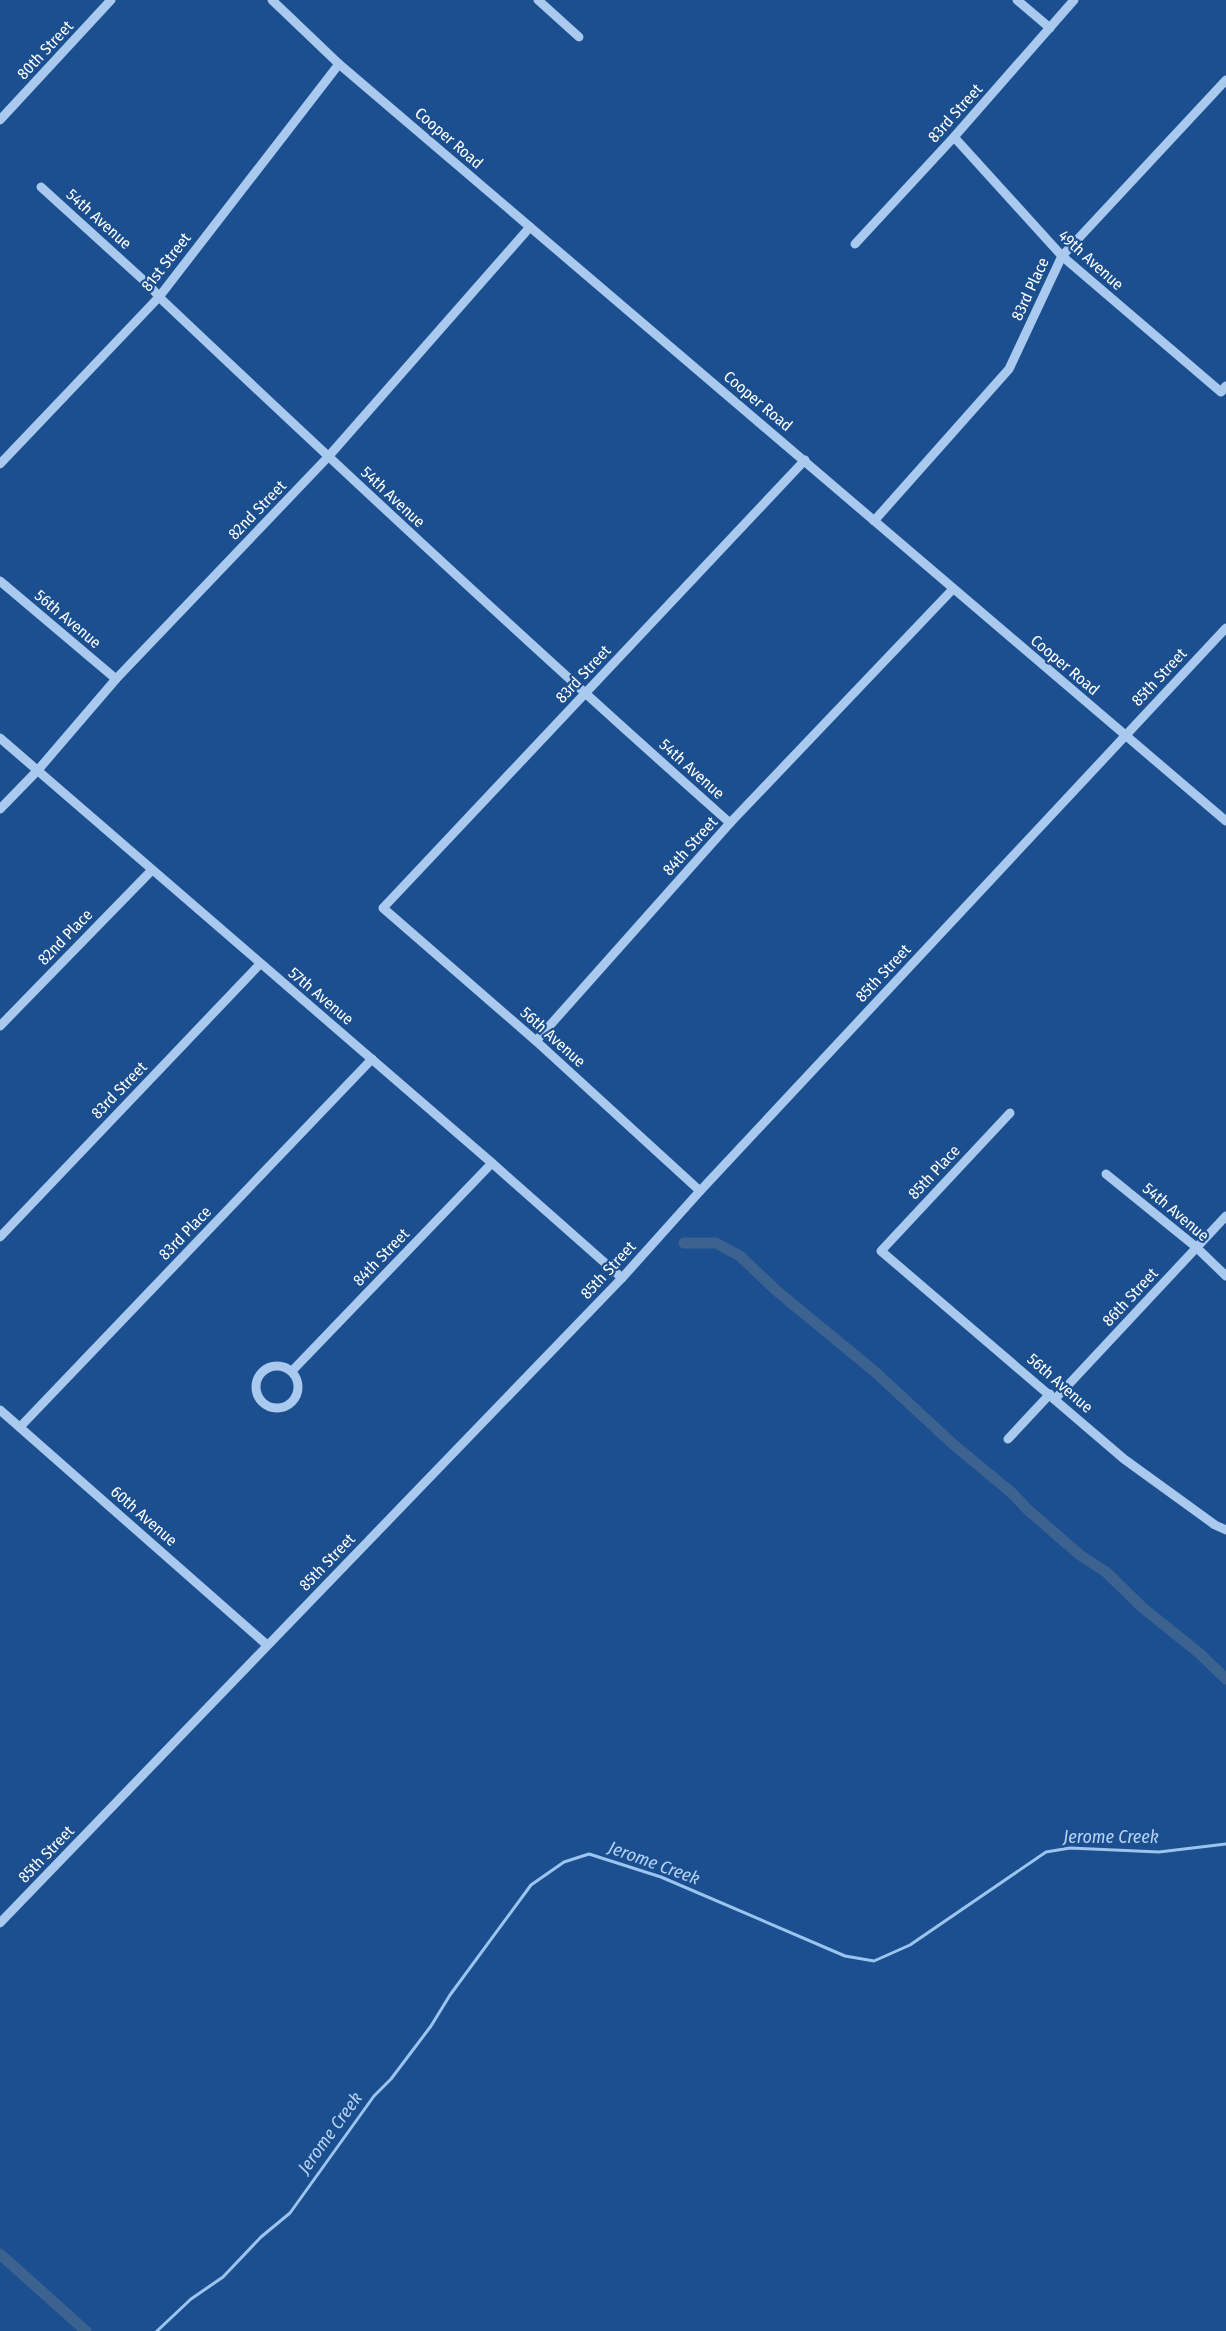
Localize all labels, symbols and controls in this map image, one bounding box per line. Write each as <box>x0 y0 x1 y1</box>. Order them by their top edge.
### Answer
street label: 80th Street <box>13 16 77 83</box>
street label: 83rd Street <box>924 79 987 146</box>
street label: Cooper Road <box>411 103 487 173</box>
street label: 54th Avenue <box>63 185 135 253</box>
street label: 49th Avenue <box>1055 226 1127 294</box>
street label: 81st Street <box>137 228 195 295</box>
street label: 83rd Place <box>1007 254 1053 324</box>
street label: Cooper Road <box>720 367 796 435</box>
street label: 54th Avenue <box>357 463 429 531</box>
street label: 82nd Street <box>224 476 290 544</box>
street label: 56th Avenue <box>31 586 105 652</box>
street label: Cooper Road <box>1027 631 1103 699</box>
street label: 83rd Street <box>551 641 615 707</box>
street label: 85th Street <box>1127 644 1191 710</box>
street label: 54th Avenue <box>656 735 728 803</box>
street label: 84th Street <box>659 812 722 879</box>
street label: 82nd Place <box>34 905 96 969</box>
street label: 85th Street <box>851 940 915 1006</box>
street label: 57th Avenue <box>285 963 357 1029</box>
street label: 56th Avenue <box>517 1003 589 1071</box>
street label: 83rd Street <box>87 1057 151 1123</box>
street label: 85th Place <box>904 1141 964 1203</box>
street label: 54th Avenue <box>1139 1179 1213 1245</box>
street label: 83rd Place <box>155 1202 215 1264</box>
street label: 84th Street <box>349 1224 414 1290</box>
street label: 85th Street <box>576 1237 640 1303</box>
street label: 86th Street <box>1098 1263 1162 1330</box>
street label: 56th Avenue <box>1023 1349 1097 1417</box>
street label: 60th Avenue <box>107 1482 181 1550</box>
street label: 85th Street <box>295 1529 359 1595</box>
street label: 85th Street <box>14 1821 78 1887</box>
water label: Jerome Creek <box>1062 1826 1159 1848</box>
water label: Jerome Creek <box>604 1836 703 1890</box>
water label: Jerome Creek <box>292 2088 367 2179</box>

